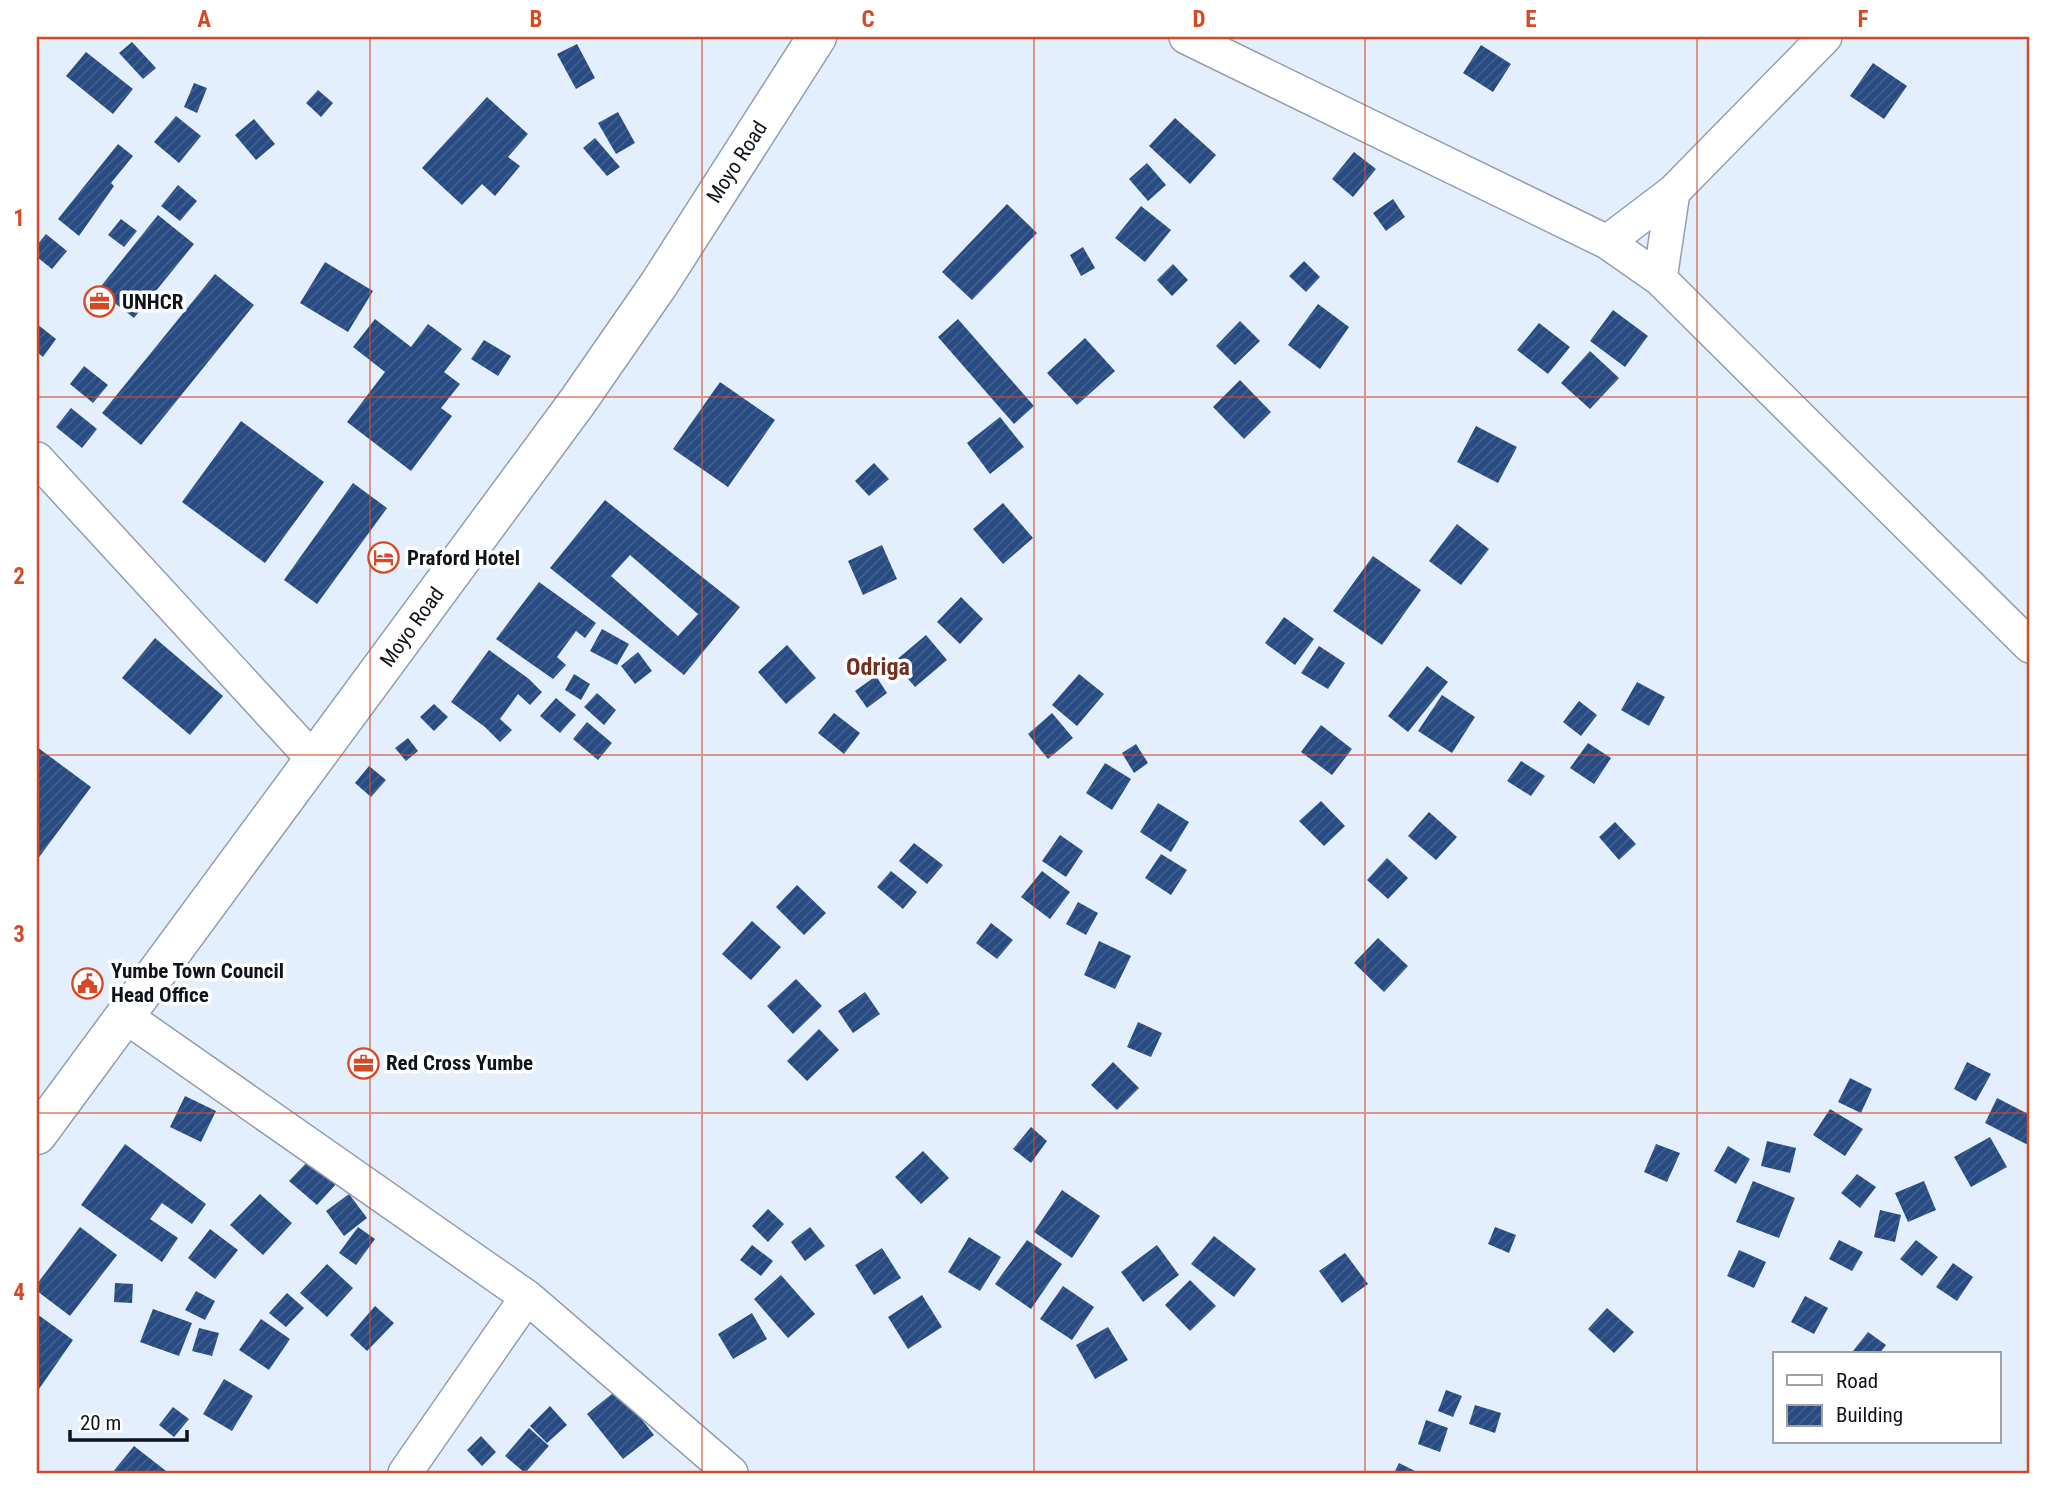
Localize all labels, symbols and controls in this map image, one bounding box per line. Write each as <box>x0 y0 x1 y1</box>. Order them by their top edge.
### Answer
text: A <box>197 6 211 33</box>
text: B <box>530 6 542 33</box>
text: C <box>861 6 875 33</box>
text: D <box>1193 6 1206 33</box>
text: E <box>1525 6 1537 33</box>
text: F <box>1858 6 1869 33</box>
street label: Moyo Road <box>702 117 772 207</box>
text: 1 <box>13 205 25 232</box>
office icon: UNHCR <box>82 285 116 319</box>
place label: UNHCR <box>122 290 184 314</box>
hotel icon: Praford Hotel <box>367 541 401 575</box>
place label: Praford Hotel <box>407 546 520 570</box>
text: 2 <box>13 563 25 590</box>
street label: Moyo Road <box>375 583 449 671</box>
district label: Odriga <box>846 653 910 681</box>
text: 3 <box>13 921 25 948</box>
place label: Yumbe Town Council Head Office <box>111 959 284 1007</box>
public building icon: Yumbe Town Council Head Office <box>71 966 105 1000</box>
office icon: Red Cross Yumbe <box>346 1046 380 1080</box>
place label: Red Cross Yumbe <box>386 1051 533 1075</box>
text: 4 <box>13 1279 25 1306</box>
legend <box>1773 1352 2000 1444</box>
text: Road <box>1836 1369 1878 1393</box>
scale bar <box>70 1398 187 1442</box>
text: Building <box>1836 1403 1903 1427</box>
text: 20 m <box>80 1411 121 1435</box>

